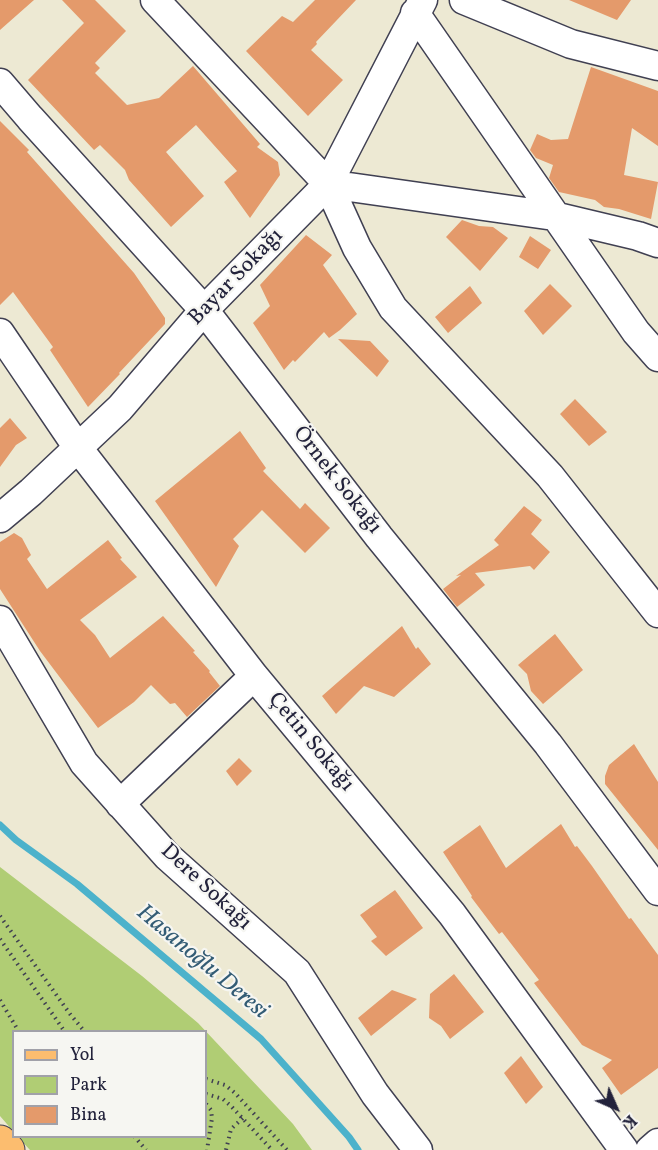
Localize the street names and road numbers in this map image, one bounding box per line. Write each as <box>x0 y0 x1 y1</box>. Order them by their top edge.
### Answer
street label: Bayar Sokağı <box>184 224 290 332</box>
street label: Örnek Sokağı <box>286 422 386 540</box>
street label: Çetin Sokağı <box>261 688 359 798</box>
street label: Dere Sokağı <box>154 839 256 937</box>

